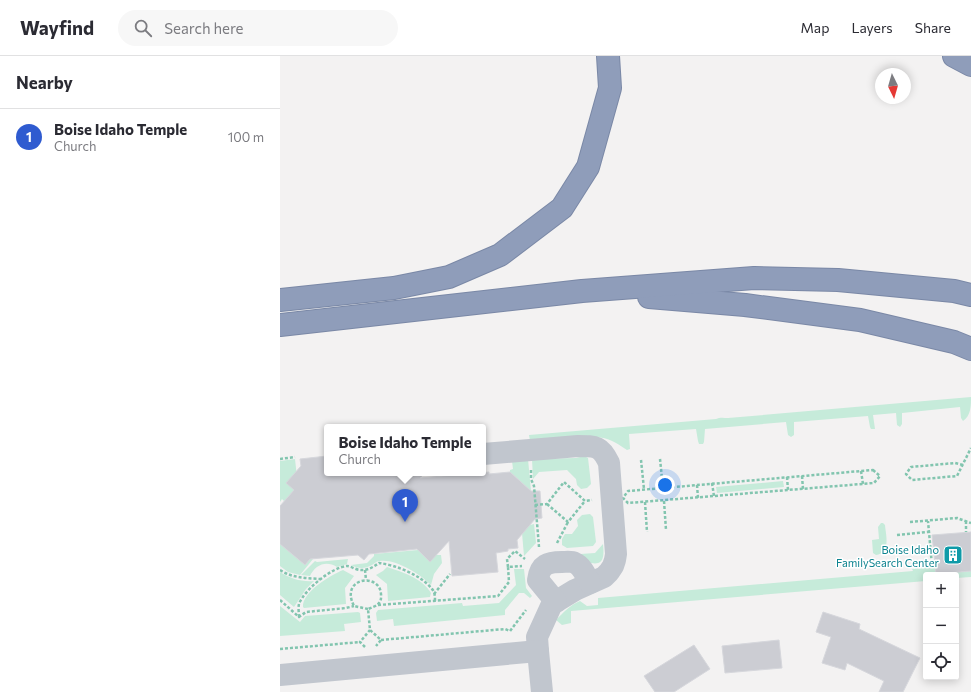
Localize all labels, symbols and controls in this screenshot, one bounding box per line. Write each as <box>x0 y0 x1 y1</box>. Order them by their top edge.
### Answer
search box <box>118 10 398 46</box>
text: Wayfind <box>20 16 94 39</box>
icon: search <box>132 17 154 39</box>
text: Search here <box>164 19 244 37</box>
text: Map <box>801 19 829 36</box>
text: Layers <box>851 19 893 36</box>
text: Share <box>915 19 951 36</box>
north arrow <box>875 68 911 104</box>
text: Nearby <box>16 72 73 93</box>
text: Boise Idaho Temple <box>54 120 187 138</box>
text: 1 <box>26 129 32 145</box>
text: 100 m <box>228 129 264 145</box>
text: Church <box>54 138 96 154</box>
popup <box>324 424 486 476</box>
text: Boise Idaho Temple <box>338 433 472 451</box>
text: Church <box>338 451 381 467</box>
your location <box>655 475 675 495</box>
pin: 1 <box>392 489 418 522</box>
place label: Boise Idaho FamilySearch Center <box>836 543 940 569</box>
building icon: Boise Idaho FamilySearch Center <box>942 544 964 566</box>
map controls <box>923 572 959 680</box>
button: + <box>923 572 959 608</box>
button: − <box>923 608 959 644</box>
button: locate <box>923 644 959 680</box>

